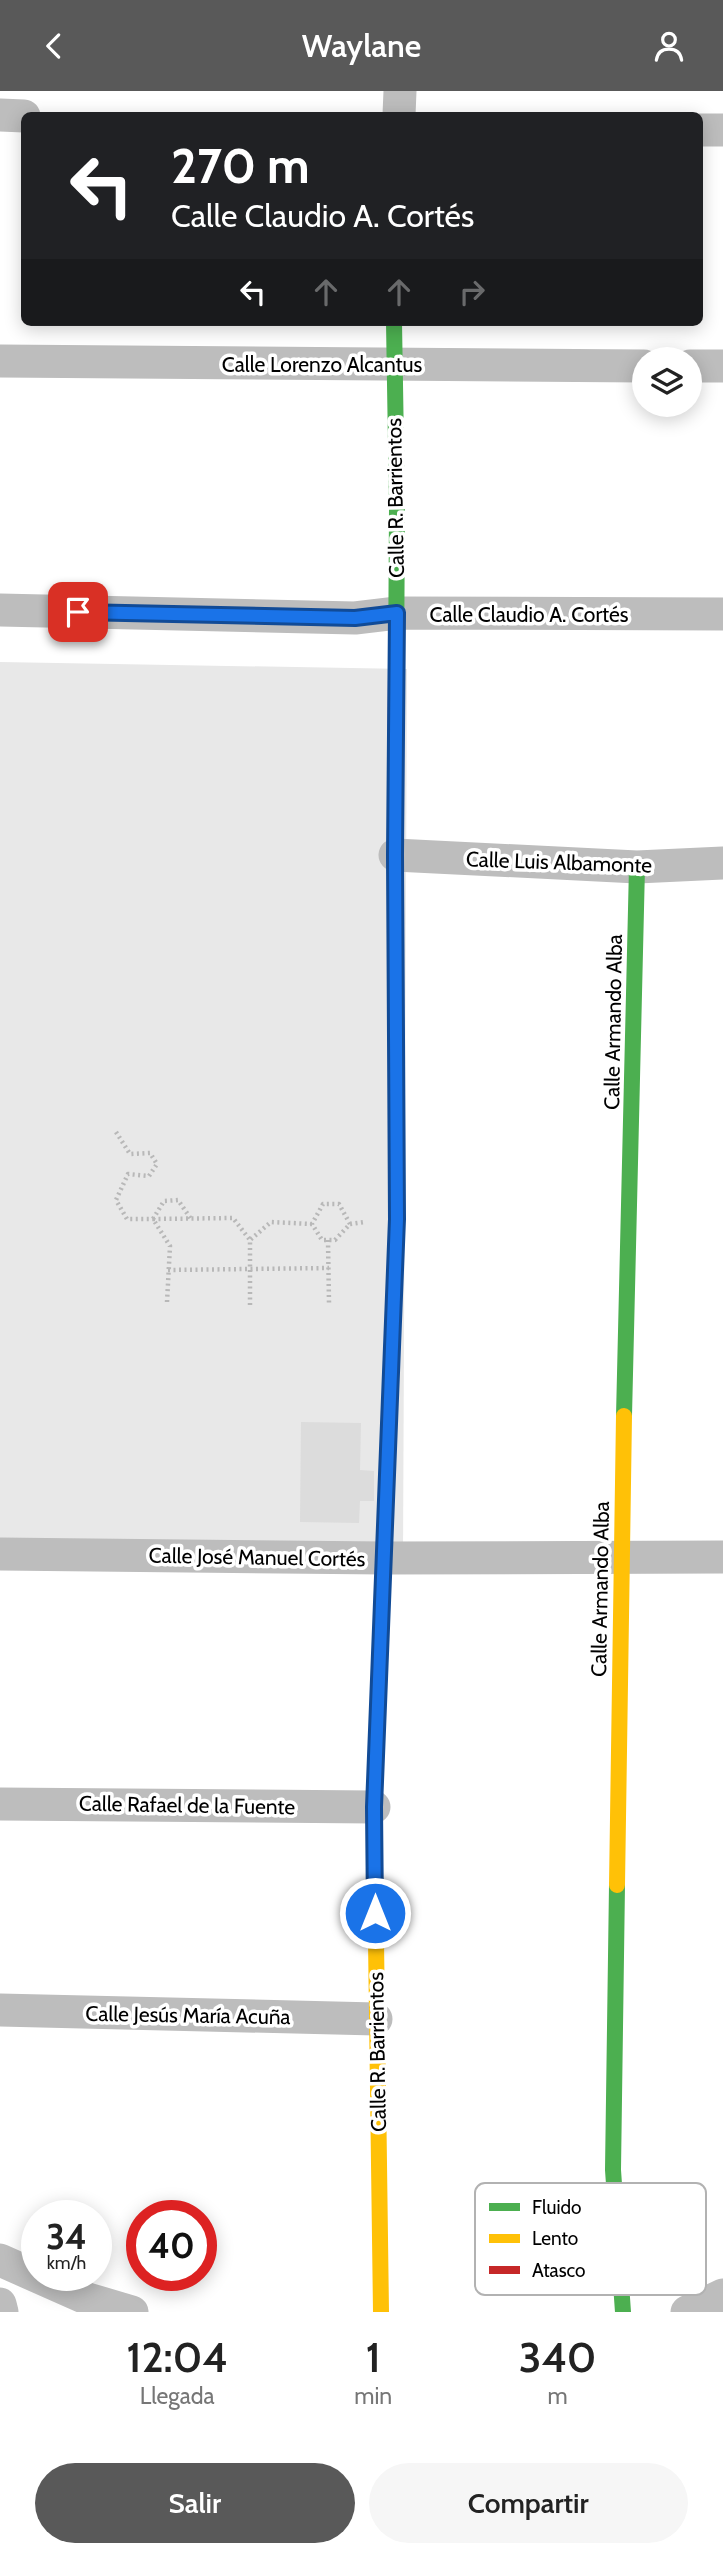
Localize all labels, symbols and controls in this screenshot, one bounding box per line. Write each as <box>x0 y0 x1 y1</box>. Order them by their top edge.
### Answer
text: Waylane <box>302 26 421 65</box>
icon: back <box>35 27 73 65</box>
icon: person <box>650 27 688 65</box>
text: 270 m <box>171 136 310 195</box>
icon: left <box>56 140 147 231</box>
text: Calle Claudio A. Cortés <box>171 196 474 235</box>
icon: left <box>234 273 272 311</box>
icon: ahead <box>307 273 345 311</box>
icon: ahead <box>380 273 418 311</box>
icon: right <box>453 273 491 311</box>
map controls <box>632 347 702 417</box>
button: layers <box>632 347 702 417</box>
street label: Calle Lorenzo Alcantus <box>222 352 423 377</box>
street label: Calle R. Barrientos <box>381 418 409 578</box>
pin <box>48 582 108 642</box>
icon: arrive <box>59 593 97 631</box>
street label: Calle Claudio A. Cortés <box>430 602 629 627</box>
street label: Calle Luis Albamonte <box>465 846 653 878</box>
street label: Calle Armando Alba <box>599 934 627 1110</box>
street label: Calle Armando Alba <box>586 1501 614 1677</box>
street label: Calle José Manuel Cortés <box>149 1543 366 1571</box>
street label: Calle Rafael de la Fuente <box>79 1791 296 1819</box>
position arrow <box>338 1876 412 1950</box>
street label: Calle R. Barrientos <box>363 1972 391 2132</box>
street label: Calle Jesús María Acuña <box>85 2001 291 2029</box>
legend <box>475 2183 706 2295</box>
text: Fluido <box>532 2196 581 2219</box>
speed limit sign: 40 <box>126 2200 217 2291</box>
text: 34 <box>46 2215 87 2258</box>
text: Lento <box>532 2227 578 2250</box>
text: km/h <box>47 2252 86 2274</box>
text: Atasco <box>532 2259 586 2282</box>
text: 12:04 <box>127 2331 228 2383</box>
text: 1 <box>366 2331 381 2383</box>
text: 340 <box>519 2331 596 2383</box>
text: Llegada <box>140 2382 215 2410</box>
text: min <box>354 2382 392 2410</box>
text: m <box>547 2382 568 2410</box>
button: Salir <box>35 2463 355 2543</box>
button: Compartir <box>369 2463 688 2543</box>

